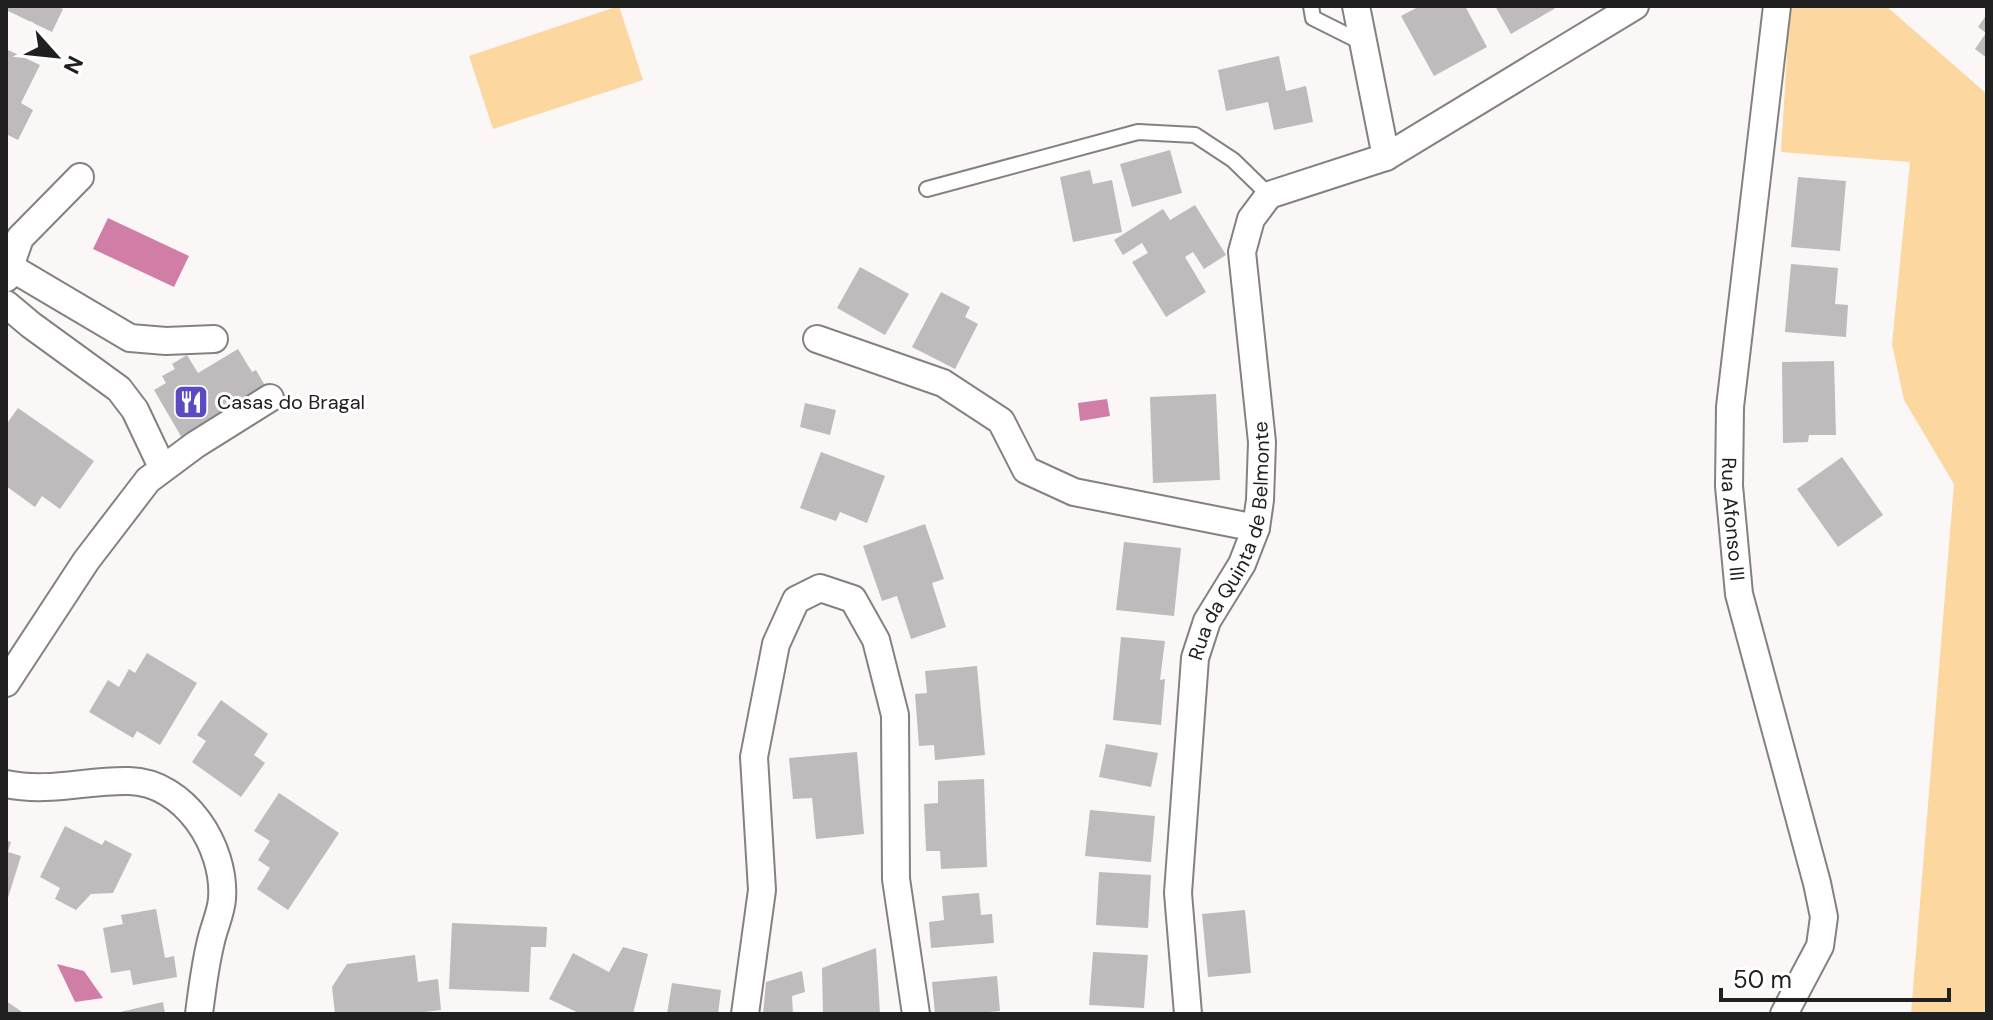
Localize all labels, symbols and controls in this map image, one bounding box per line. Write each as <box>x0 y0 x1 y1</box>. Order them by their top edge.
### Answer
north arrow <box>16 16 96 96</box>
text: N <box>57 51 90 79</box>
restaurant icon: Casas do Bragal <box>172 383 210 421</box>
place label: Casas do Bragal <box>217 389 365 415</box>
street label: Rua da Quinta de Belmonte <box>1182 420 1275 663</box>
street label: Rua Afonso III <box>1716 457 1751 582</box>
scale bar <box>1721 952 1949 1002</box>
text: 50 m <box>1733 964 1792 995</box>

